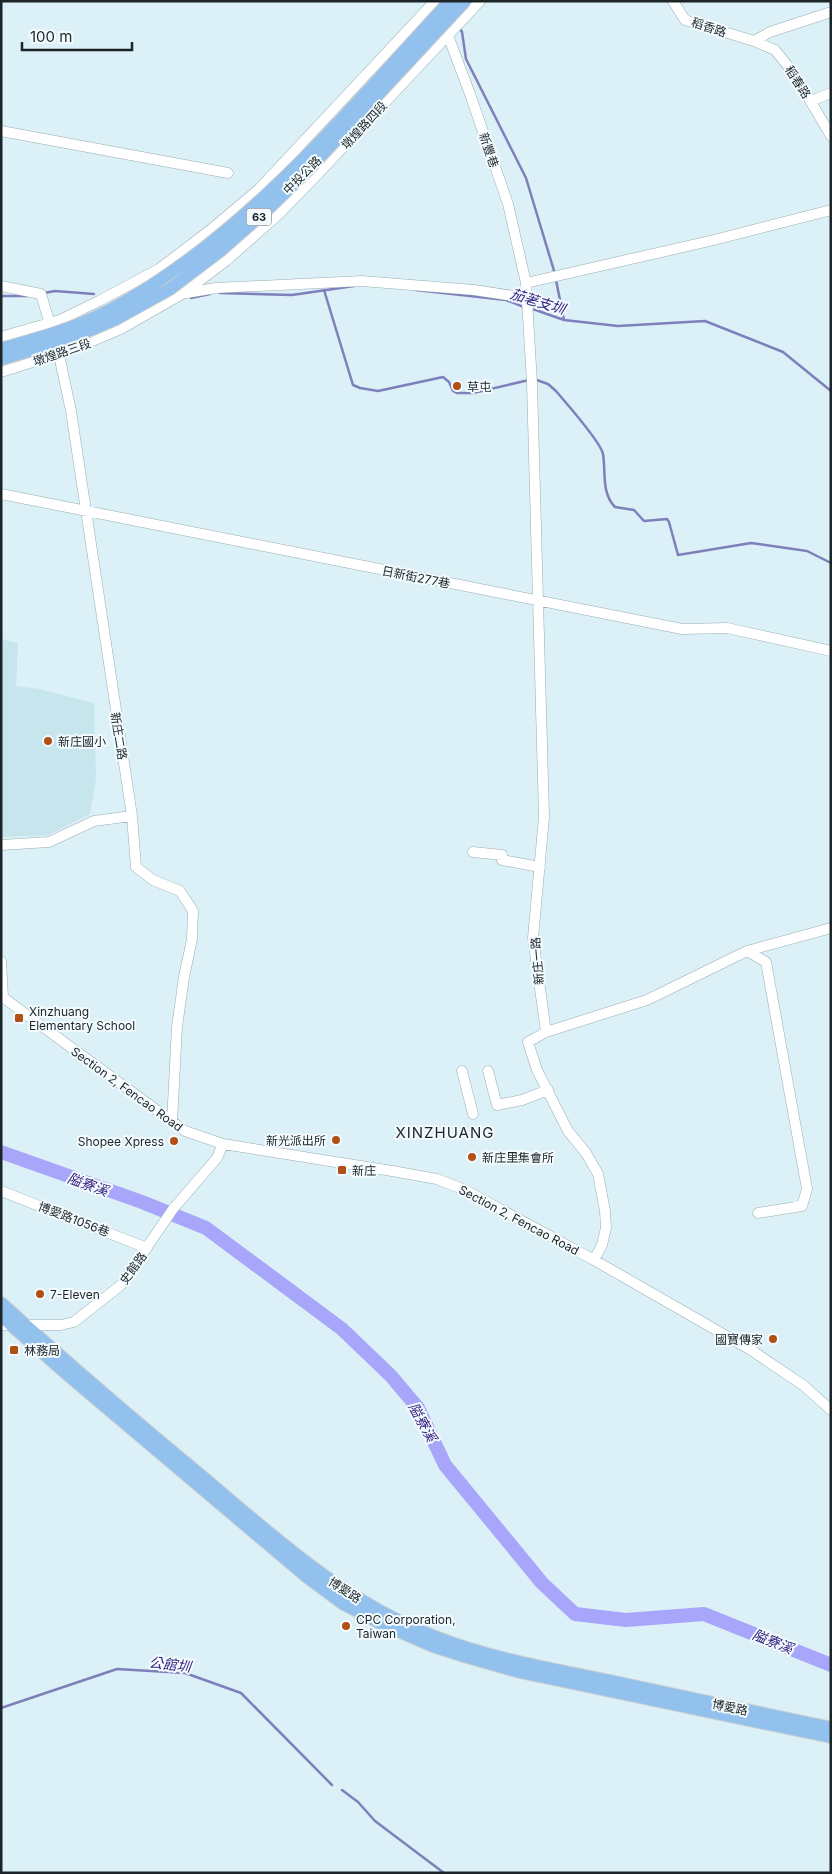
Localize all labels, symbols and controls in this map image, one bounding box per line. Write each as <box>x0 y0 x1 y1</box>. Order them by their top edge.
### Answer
street label: 稻香路 <box>690 14 728 40</box>
scale bar <box>22 20 132 52</box>
text: 100 m <box>30 27 72 46</box>
street label: 稻春路 <box>782 63 814 101</box>
street label: 墩煌路四段 <box>338 98 390 152</box>
street label: 新豐巷 <box>476 131 502 169</box>
street label: 中投公路 <box>280 153 324 197</box>
road number: 63 <box>246 208 272 226</box>
water label: 茄荖支圳 <box>509 285 569 318</box>
street label: 墩煌路三段 <box>31 335 93 369</box>
place label: 草屯 <box>467 379 491 394</box>
marker: 草屯 <box>451 380 463 392</box>
street label: 日新街277巷 <box>381 563 451 591</box>
street label: 新庄二路 <box>108 711 130 761</box>
place label: 新庄國小 <box>58 734 106 749</box>
marker: 新庄國小 <box>42 735 54 747</box>
street label: 新庄一路 <box>527 936 547 986</box>
place label: Xinzhuang Elementary School <box>29 1004 135 1033</box>
marker: Xinzhuang Elementary School <box>13 1012 25 1024</box>
street label: Section 2, Fencao Road <box>68 1044 186 1134</box>
district label: XINZHUANG <box>396 1123 494 1142</box>
place label: 新光派出所 <box>266 1133 326 1148</box>
place label: Shopee Xpress <box>78 1134 164 1149</box>
marker: 新光派出所 <box>330 1134 342 1146</box>
marker: Shopee Xpress <box>168 1135 180 1147</box>
place label: 新庄里集會所 <box>482 1150 554 1165</box>
marker: 新庄里集會所 <box>466 1151 478 1163</box>
place label: 新庄 <box>352 1163 376 1178</box>
marker: 新庄 <box>336 1164 348 1176</box>
water label: 隘寮溪 <box>65 1169 113 1200</box>
street label: Section 2, Fencao Road <box>456 1182 582 1258</box>
street label: 博愛路1056巷 <box>36 1199 112 1239</box>
street label: 史館路 <box>116 1249 150 1287</box>
place label: 7-Eleven <box>50 1287 100 1302</box>
marker: 7-Eleven <box>34 1288 46 1300</box>
place label: 國寶傳家 <box>715 1332 763 1347</box>
marker: 國寶傳家 <box>767 1333 779 1345</box>
place label: 林務局 <box>24 1343 60 1358</box>
marker: 林務局 <box>8 1344 20 1356</box>
water label: 隘寮溪 <box>405 1400 442 1446</box>
street label: 博愛路 <box>326 1574 364 1606</box>
place label: CPC Corporation, Taiwan <box>356 1612 456 1641</box>
marker: CPC Corporation, Taiwan <box>340 1620 352 1632</box>
water label: 隘寮溪 <box>750 1625 798 1657</box>
water label: 公館圳 <box>148 1653 194 1675</box>
street label: 博愛路 <box>711 1696 749 1718</box>

